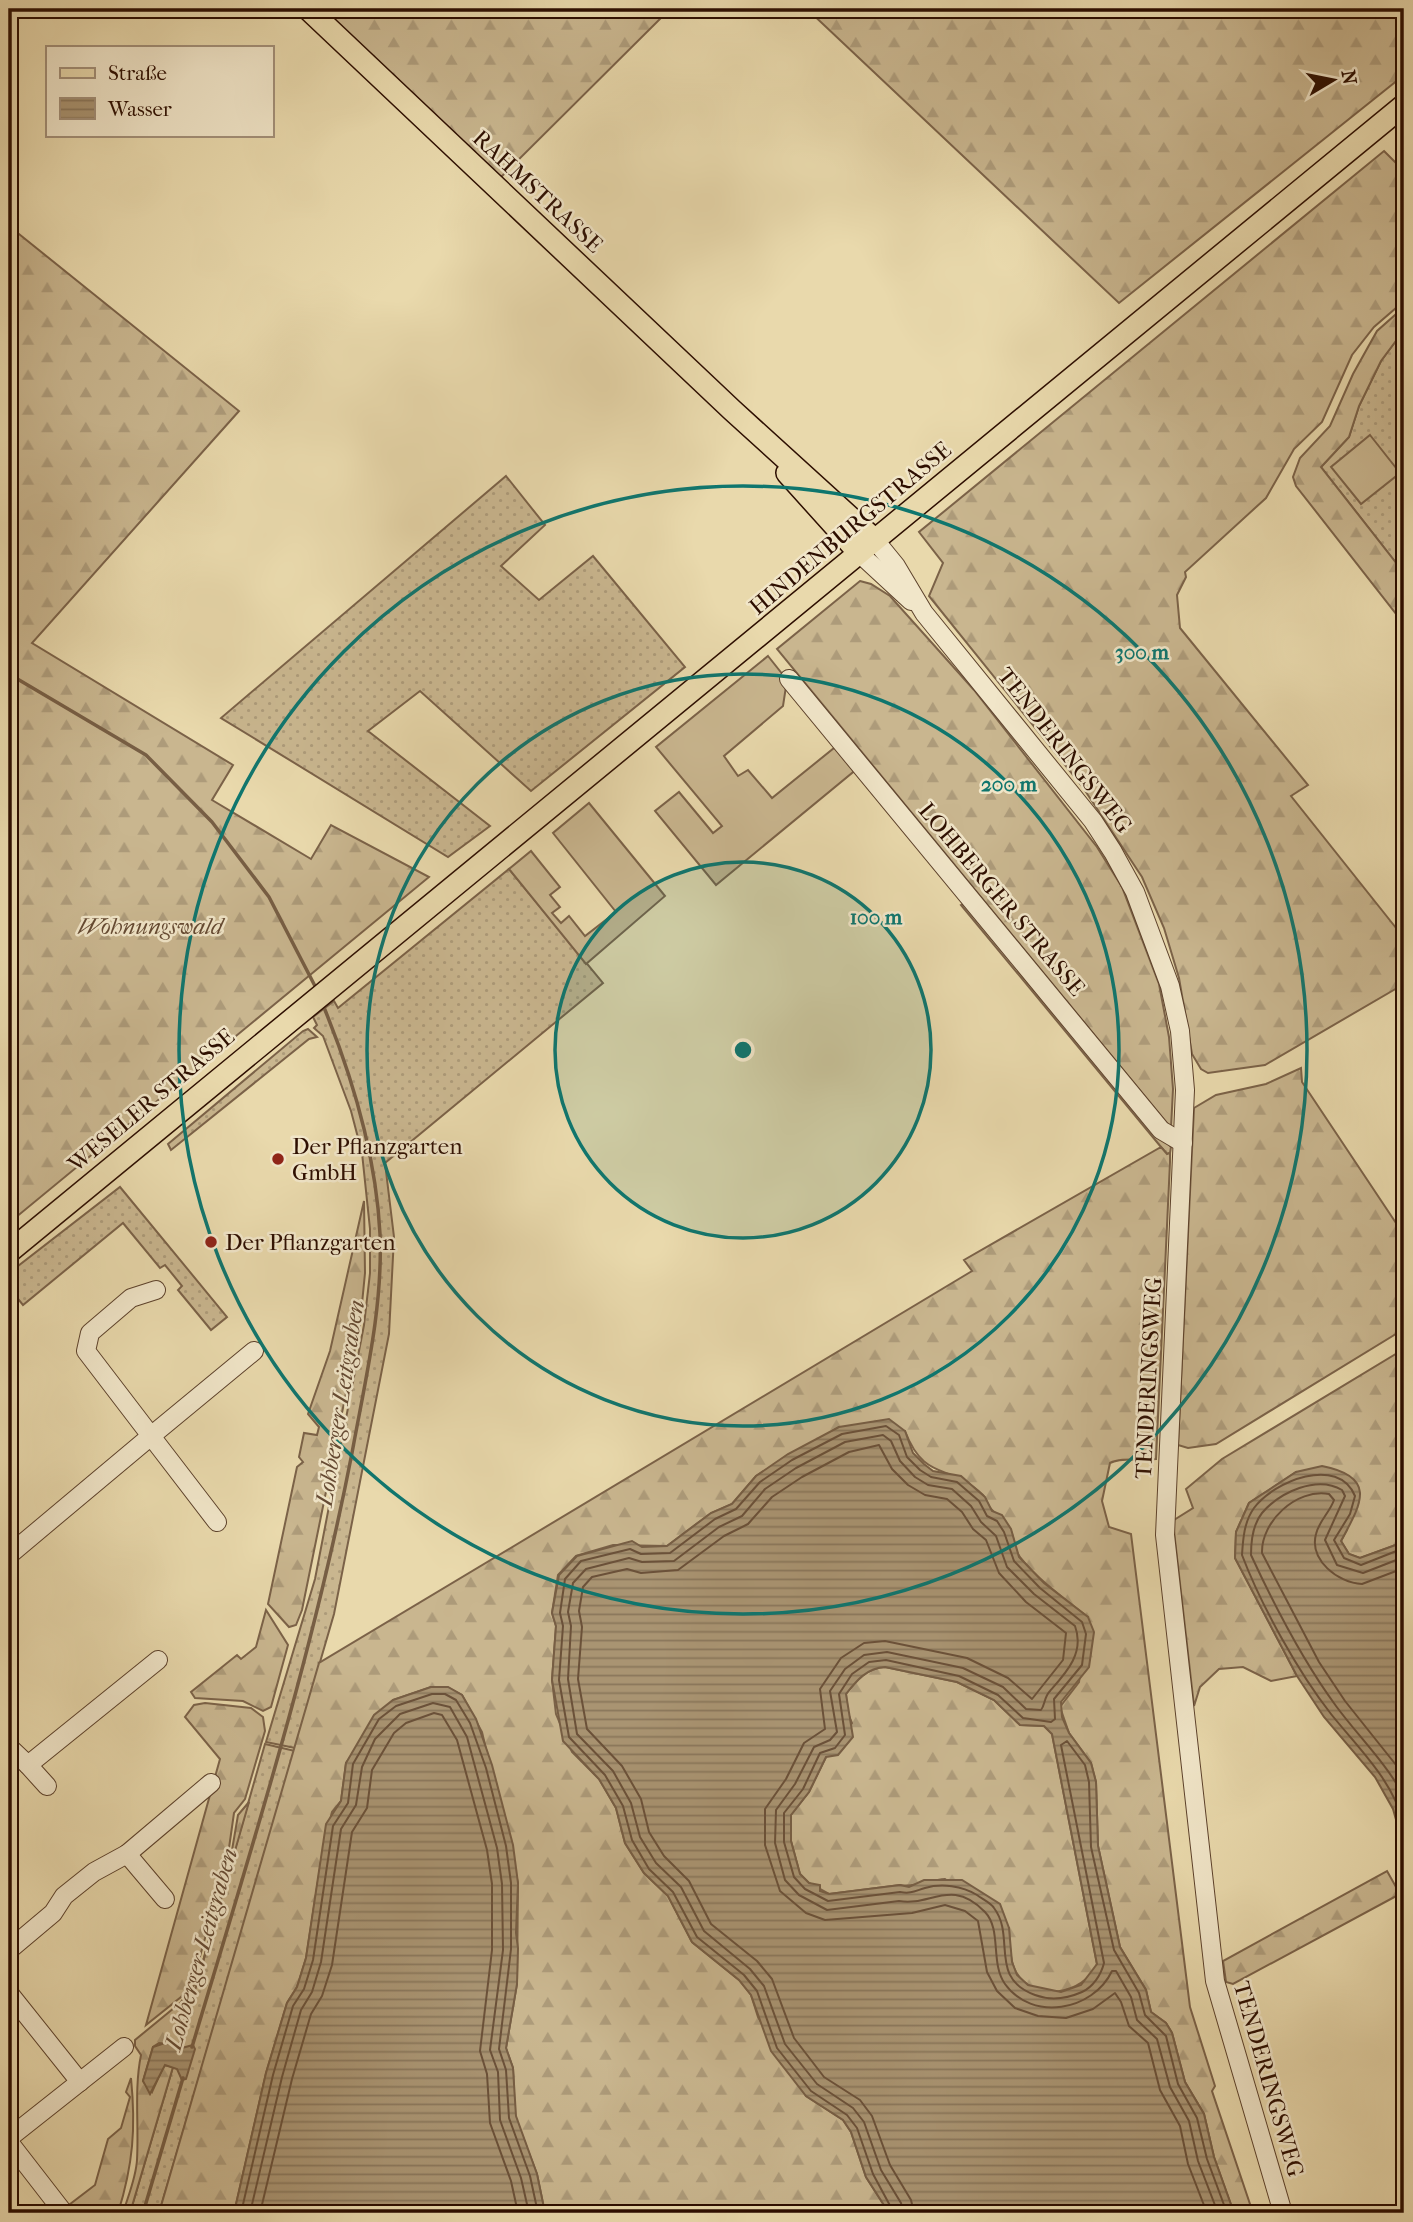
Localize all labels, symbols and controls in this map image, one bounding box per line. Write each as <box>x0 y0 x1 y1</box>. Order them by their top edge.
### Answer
legend <box>46 46 273 136</box>
north arrow <box>1298 46 1368 116</box>
text: Straße <box>108 61 167 85</box>
text: N <box>1337 68 1361 87</box>
text: Wasser <box>107 97 172 121</box>
street label: RAHMSTRASSE <box>467 124 608 258</box>
street label: HINDENBURGSTRASSE <box>744 436 957 621</box>
text: 300 m <box>1115 640 1169 664</box>
street label: TENDERINGSWEG <box>992 662 1137 838</box>
text: 200 m <box>981 772 1038 796</box>
street label: LOHBERGER STRASSE <box>913 797 1090 1001</box>
text: 100 m <box>850 905 903 929</box>
park label: Wohnungswald <box>77 913 226 940</box>
street label: WESELER STRASSE <box>62 1023 240 1178</box>
centre of rings <box>731 1038 755 1062</box>
place label: Der Pflanzgarten GmbH <box>292 1133 463 1186</box>
marker: Der Pflanzgarten GmbH <box>270 1151 286 1167</box>
place label: Der Pflanzgarten <box>225 1229 396 1256</box>
marker: Der Pflanzgarten <box>203 1234 219 1250</box>
street label: TENDERINGSWEG <box>1130 1276 1167 1480</box>
water label: Lohberger Leitgraben <box>310 1298 370 1510</box>
water label: Lohberger Leitgraben <box>158 1845 243 2055</box>
street label: TENDERINGSWEG <box>1228 1978 1309 2180</box>

